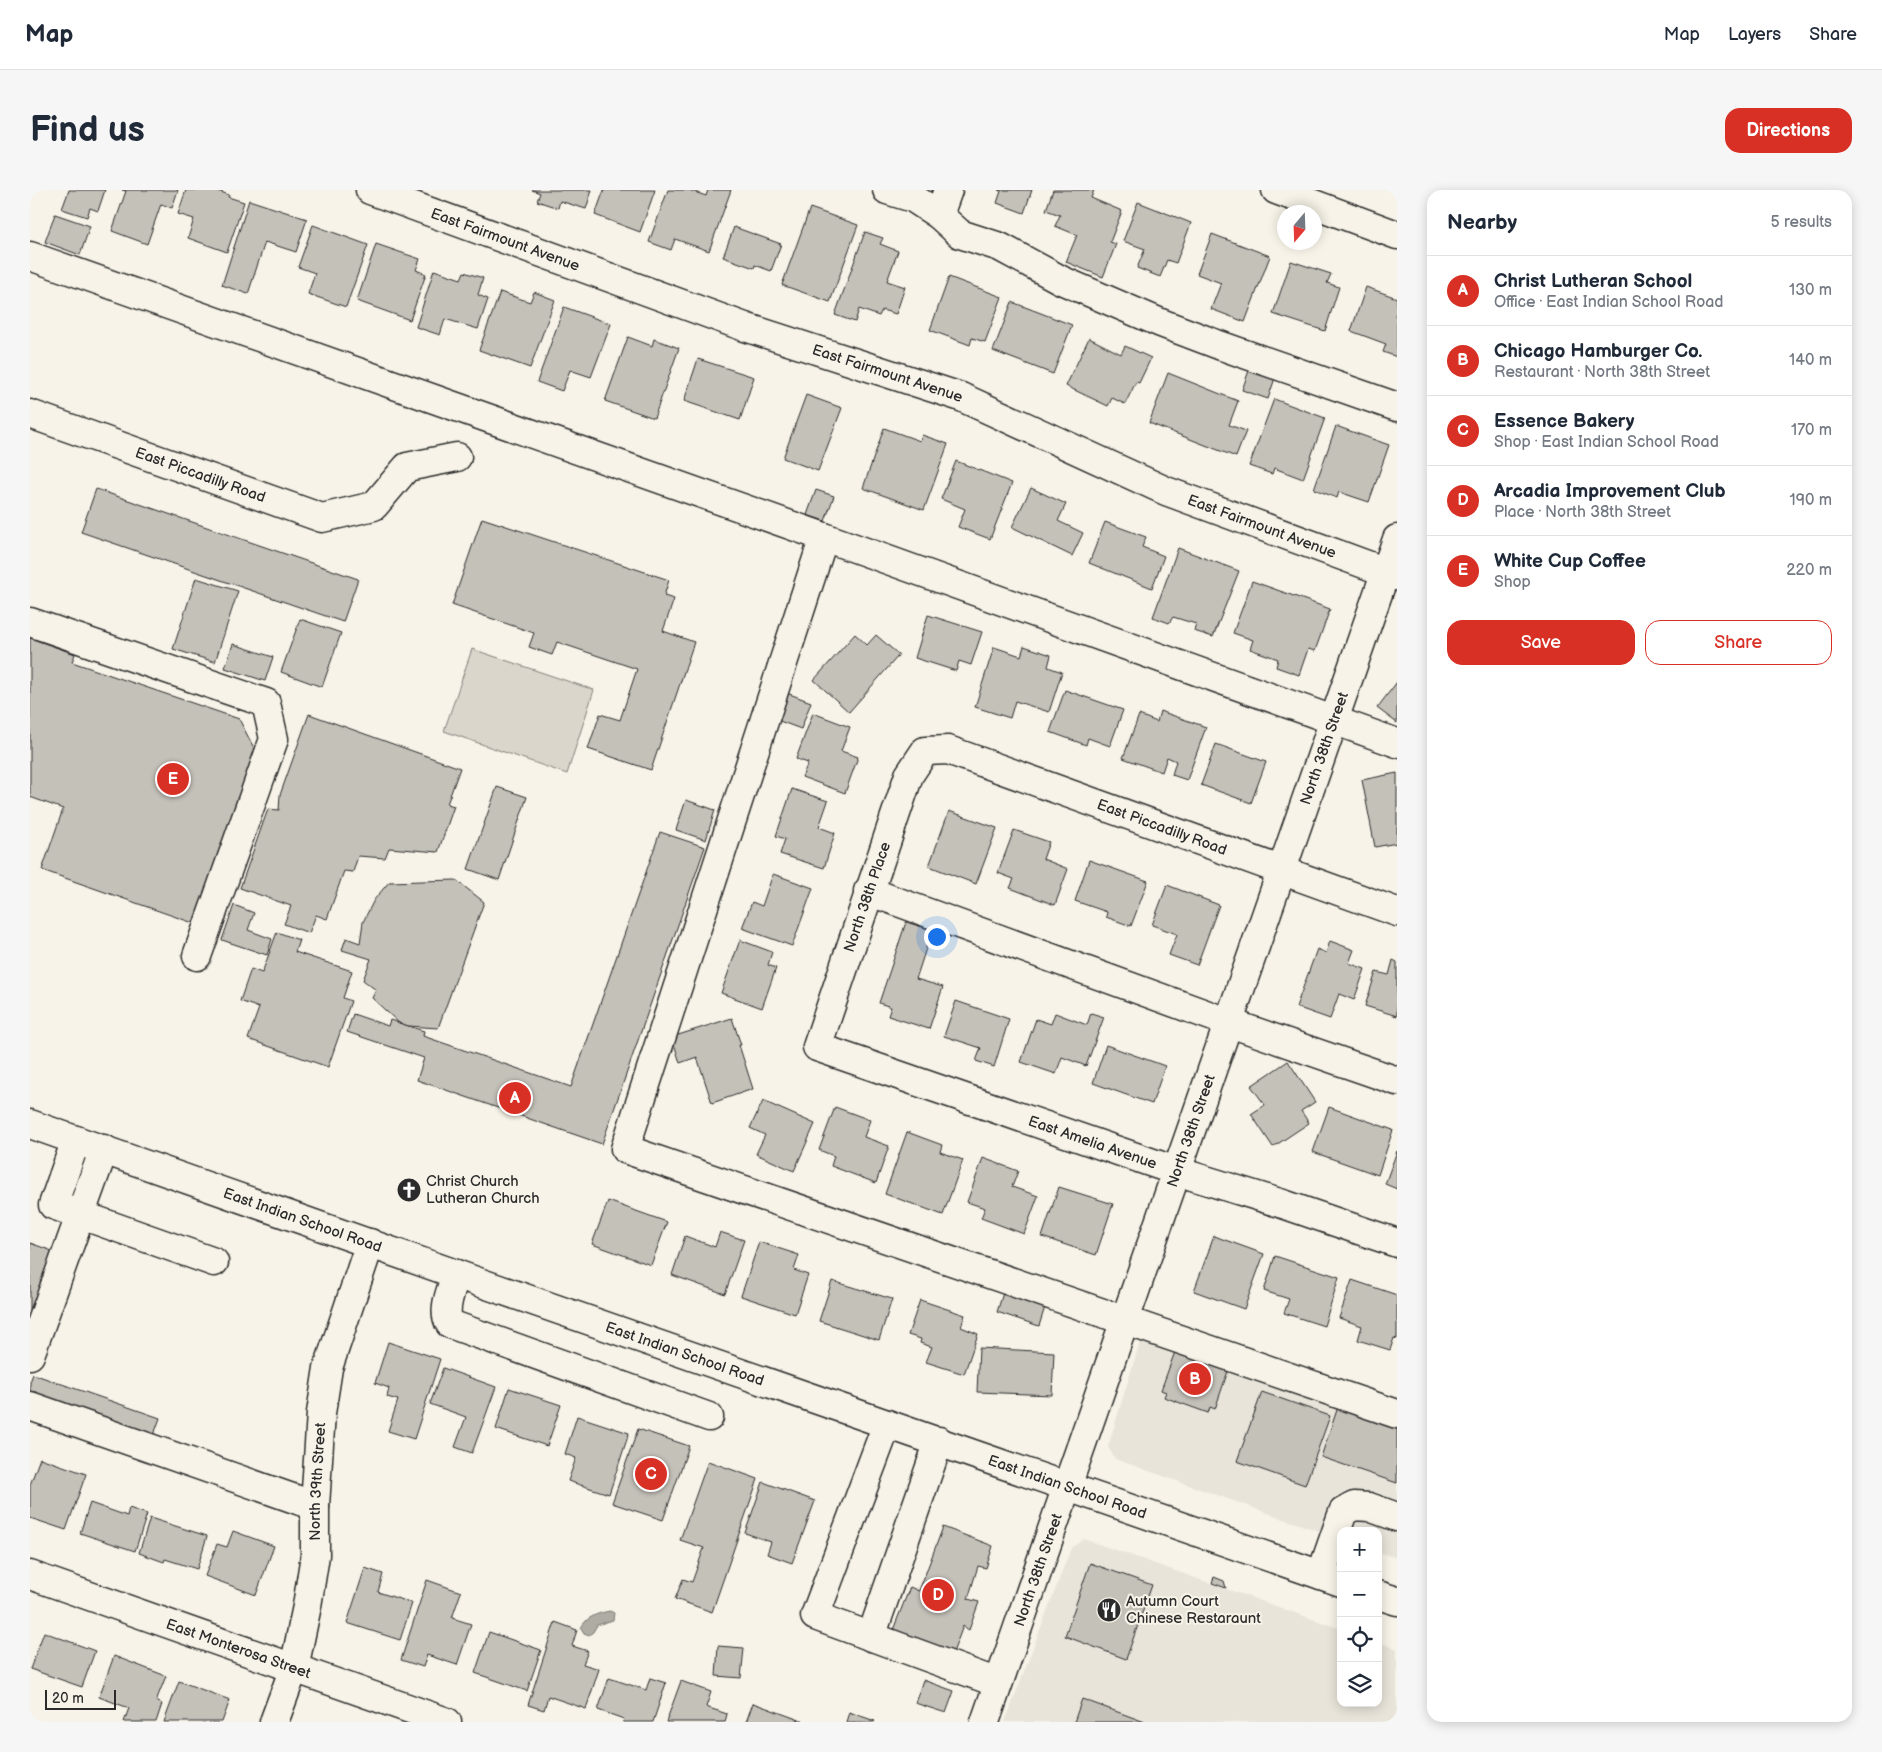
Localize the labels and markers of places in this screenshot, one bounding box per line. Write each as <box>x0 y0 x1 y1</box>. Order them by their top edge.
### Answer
pin: E <box>157 760 189 798</box>
pin: A <box>499 1079 531 1117</box>
place label: Christ Church Lutheran Church <box>426 1172 540 1208</box>
church icon: Christ Church Lutheran Church <box>396 1177 422 1203</box>
pin: B <box>1179 1360 1211 1398</box>
pin: C <box>635 1455 667 1493</box>
pin: D <box>922 1576 954 1614</box>
place label: Autumn Court Chinese Restaraunt <box>1126 1592 1261 1628</box>
restaurant icon: Autumn Court Chinese Restaraunt <box>1096 1597 1122 1623</box>

